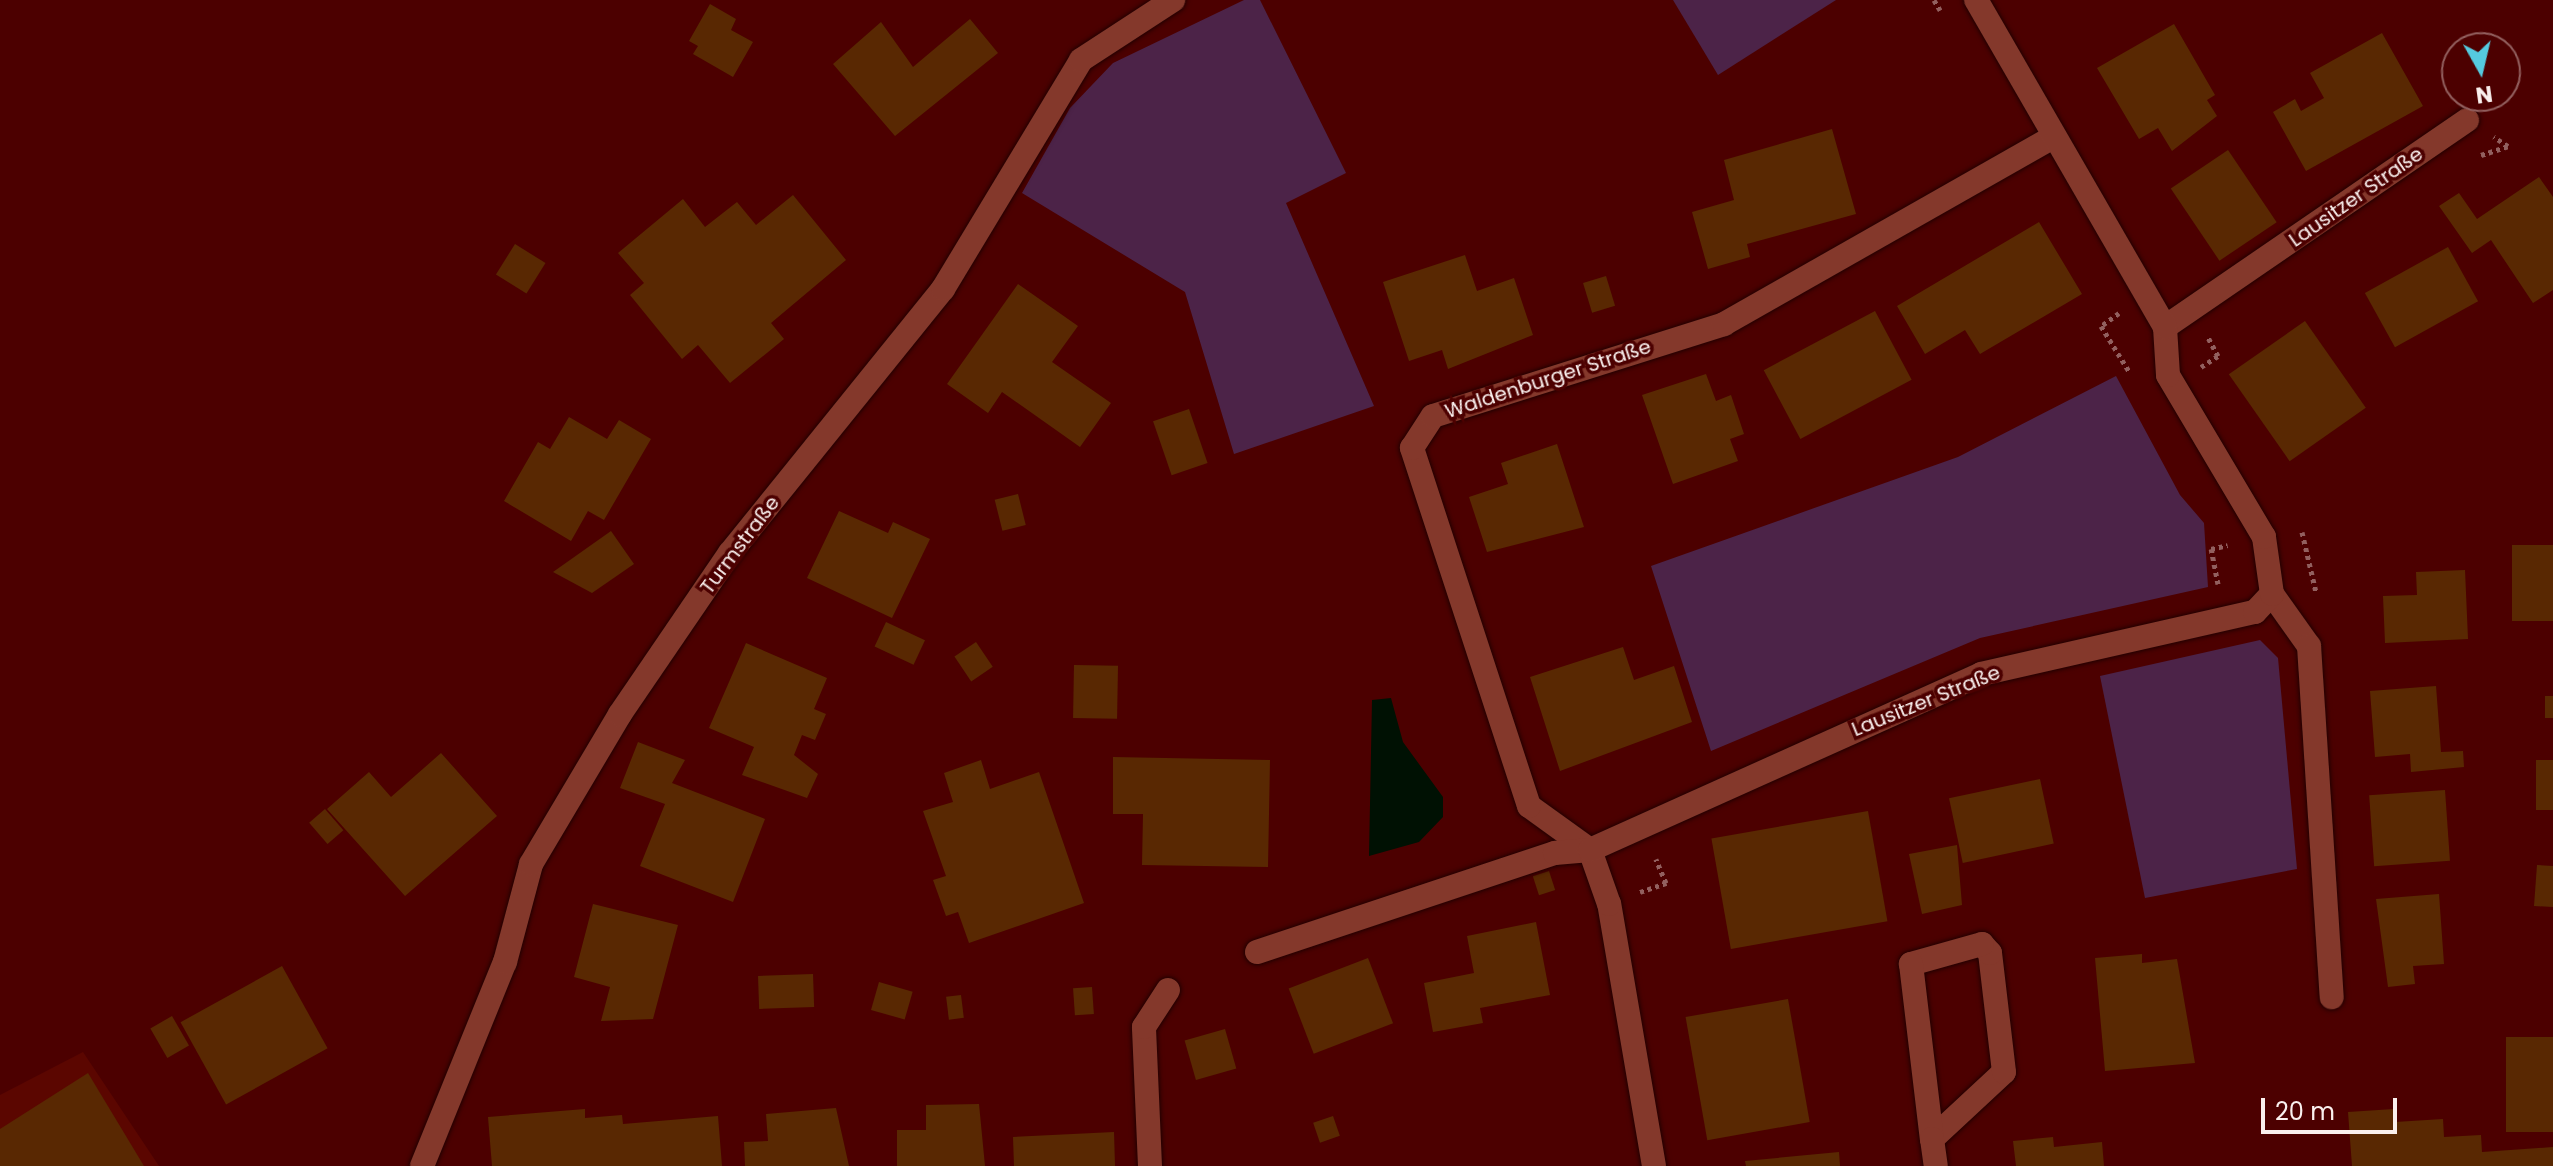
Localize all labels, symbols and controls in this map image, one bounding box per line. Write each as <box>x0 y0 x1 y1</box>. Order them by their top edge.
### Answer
north arrow <box>2441 32 2521 112</box>
text: N <box>2474 78 2494 111</box>
street label: Lausitzer Straße <box>2284 142 2428 252</box>
street label: Waldenburger Straße <box>1442 334 1654 424</box>
street label: Turmstraße <box>695 491 785 599</box>
street label: Lausitzer Straße <box>1848 660 2004 742</box>
scale bar <box>2265 1082 2401 1132</box>
text: 20 m <box>2275 1095 2335 1128</box>

